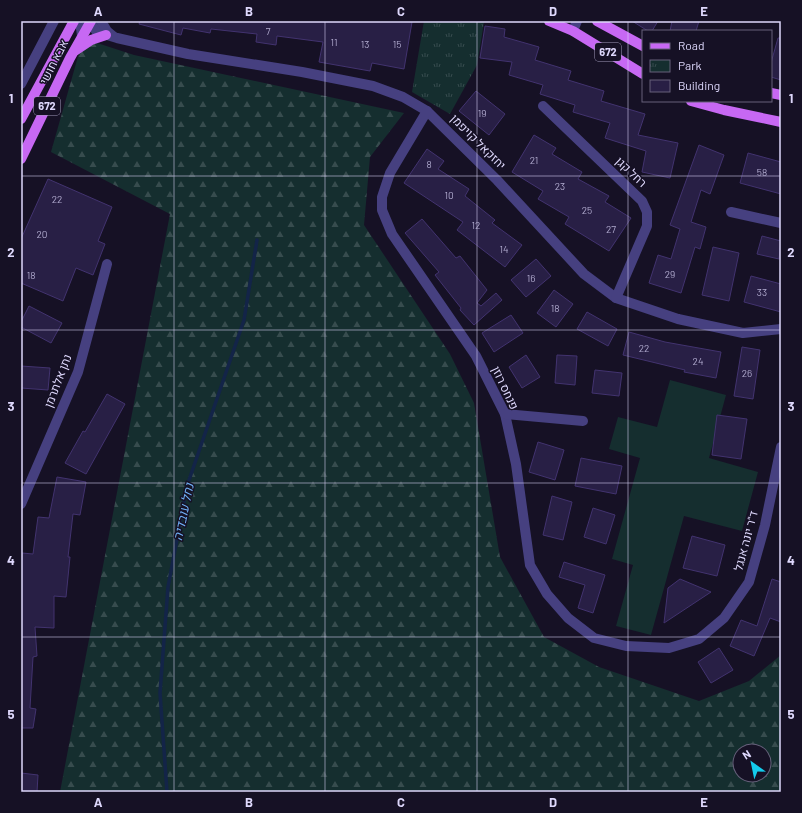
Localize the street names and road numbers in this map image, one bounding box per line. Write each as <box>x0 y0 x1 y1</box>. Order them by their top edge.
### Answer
street label: אבא חושי <box>36 37 70 86</box>
road number: 672 <box>595 43 621 61</box>
road number: 672 <box>34 97 60 115</box>
street label: יחזקאל קויפמן <box>448 111 509 172</box>
street label: רחל קגן <box>613 153 650 189</box>
street label: נתן אלתרמן <box>40 352 74 409</box>
street label: פנחס רוזן <box>490 364 522 412</box>
street label: ד''ר יונה אנגל <box>730 509 760 572</box>

